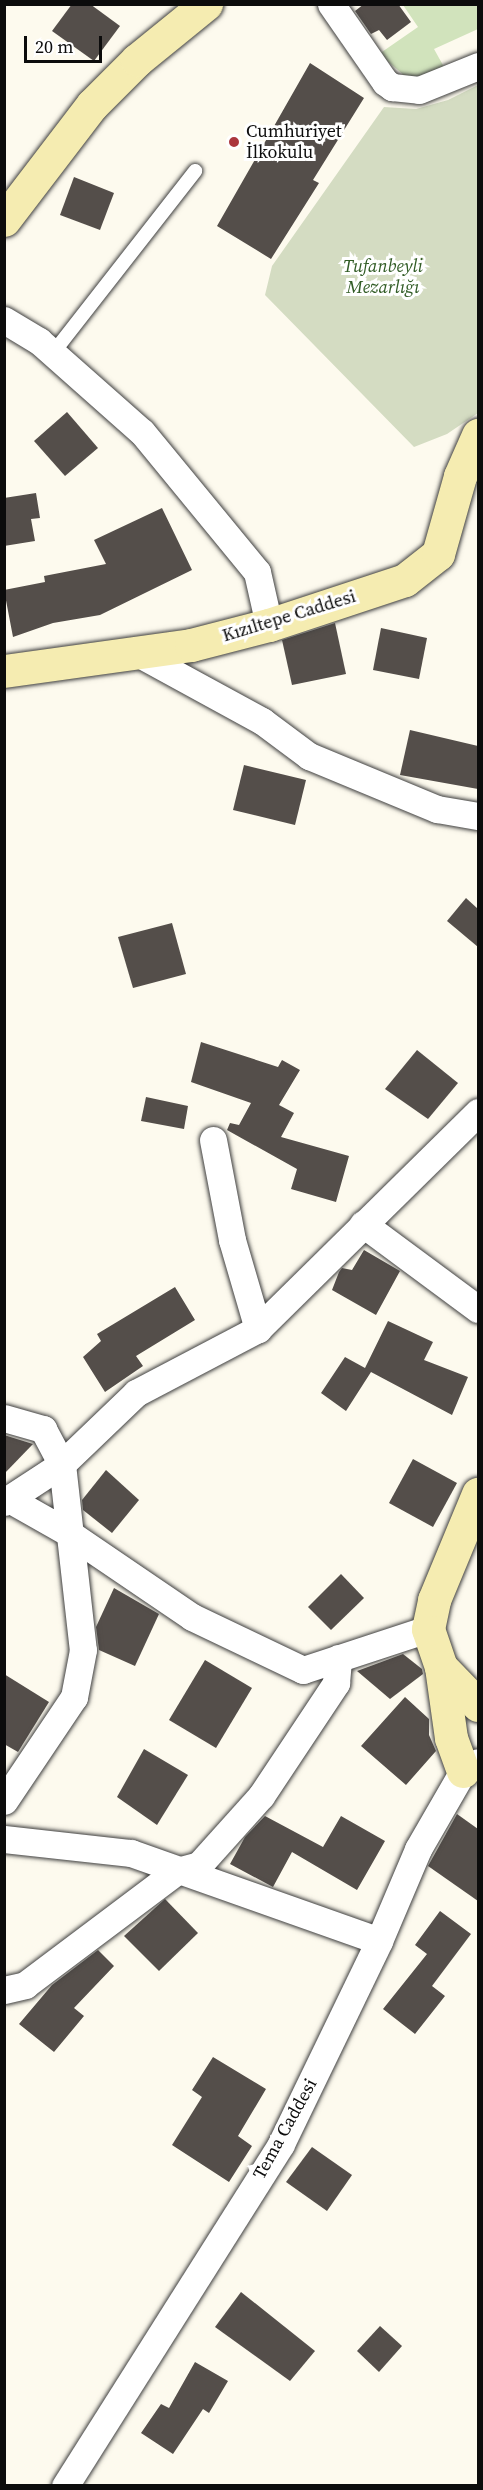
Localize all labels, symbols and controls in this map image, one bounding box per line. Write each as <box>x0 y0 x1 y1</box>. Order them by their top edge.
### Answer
scale bar <box>27 24 105 62</box>
text: 20 m <box>35 34 73 59</box>
place label: Cumhuriyet İlkokulu <box>246 121 342 164</box>
marker: Cumhuriyet İlkokulu <box>227 135 241 149</box>
park label: Tufanbeyli Mezarlığı <box>343 256 423 298</box>
street label: Kızıltepe Caddesi <box>220 585 358 647</box>
street label: Tema Caddesi <box>248 2075 322 2183</box>

